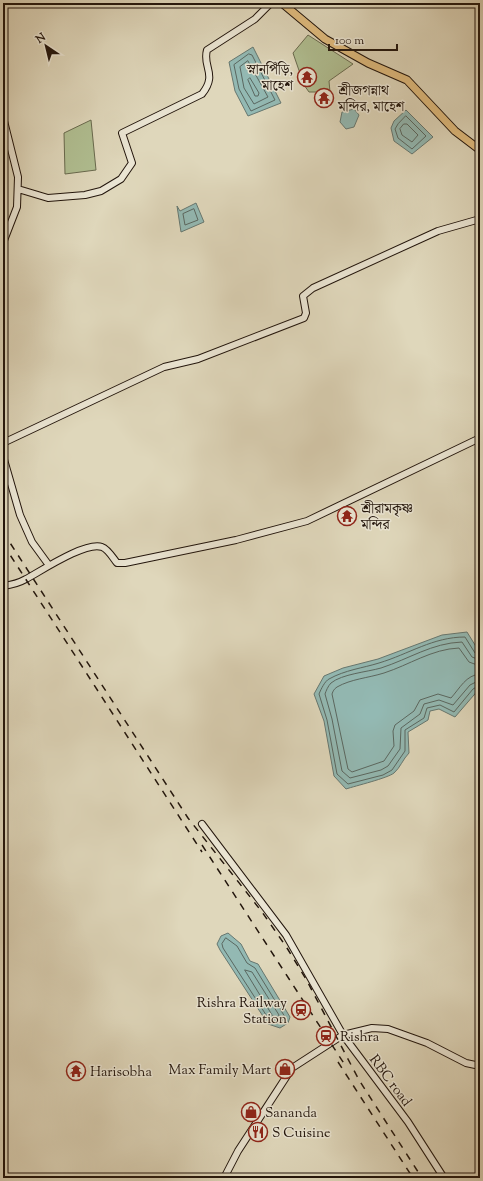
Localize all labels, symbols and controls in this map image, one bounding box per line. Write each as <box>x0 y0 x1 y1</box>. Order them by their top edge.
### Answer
north arrow <box>26 26 66 66</box>
scale bar <box>329 26 397 52</box>
text: N <box>32 29 49 48</box>
text: 100 m <box>335 32 364 50</box>
place label: স্নানপিঁড়ি, মাহেশ <box>246 61 294 97</box>
temple icon: স্নানপিঁড়ি, মাহেশ <box>296 66 318 88</box>
place label: শ্রীজগন্নাথ মন্দির, মাহেশ <box>337 82 406 118</box>
temple icon: শ্রীজগন্নাথ মন্দির, মাহেশ <box>313 87 335 109</box>
place label: শ্রীরামকৃষ্ণ মন্দির <box>360 500 413 536</box>
temple icon: শ্রীরামকৃষ্ণ মন্দির <box>336 505 358 527</box>
place label: Rishra Railway Station <box>197 994 287 1030</box>
station icon: Rishra Railway Station <box>290 999 312 1021</box>
station icon: Rishra <box>315 1025 337 1047</box>
place label: Rishra <box>340 1028 380 1048</box>
street label: RBC road <box>363 1051 416 1111</box>
shop icon: Max Family Mart <box>274 1058 296 1080</box>
temple icon: Harisobha <box>65 1060 87 1082</box>
place label: Max Family Mart <box>169 1061 271 1081</box>
place label: Harisobha <box>90 1063 152 1083</box>
shop icon: Sananda <box>240 1101 262 1123</box>
place label: Sananda <box>265 1104 318 1124</box>
restaurant icon: S Cuisine <box>247 1121 269 1143</box>
place label: S Cuisine <box>272 1124 331 1144</box>

